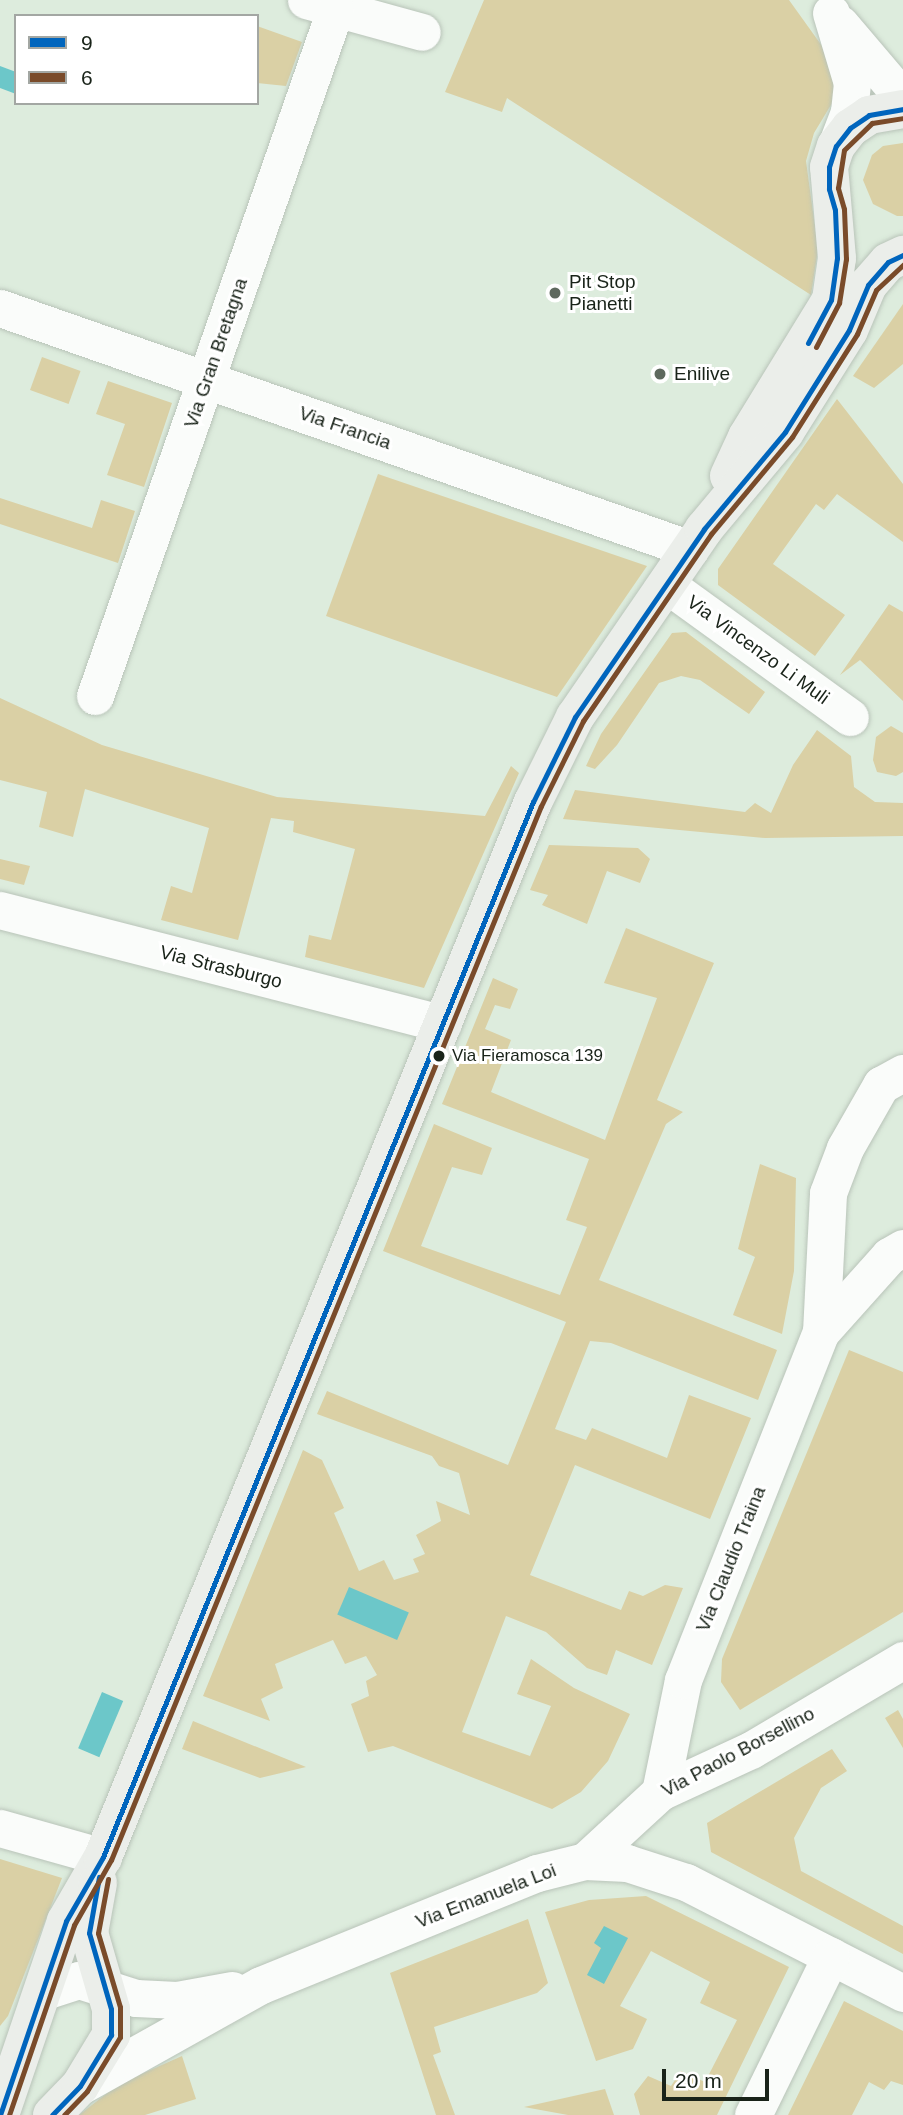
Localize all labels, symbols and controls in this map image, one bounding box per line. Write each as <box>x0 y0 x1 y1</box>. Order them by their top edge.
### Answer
legend <box>14 14 259 105</box>
text: 9 <box>81 31 93 54</box>
text: 6 <box>81 66 93 89</box>
place label: Pit Stop Pianetti <box>569 271 636 315</box>
street label: Via Gran Bretagna <box>180 275 252 431</box>
marker: Pit Stop Pianetti <box>547 285 563 301</box>
place label: Enilive <box>674 363 730 385</box>
marker: Enilive <box>652 366 668 382</box>
street label: Via Francia <box>296 402 394 454</box>
street label: Via Vincenzo Li Muli <box>682 591 834 709</box>
street label: Via Strasburgo <box>157 941 285 993</box>
place label: Via Fieramosca 139 <box>452 1046 603 1066</box>
marker: Via Fieramosca 139 <box>432 1049 446 1063</box>
street label: Via Claudio Traina <box>691 1483 771 1635</box>
street label: Via Paolo Borsellino <box>658 1702 818 1802</box>
street label: Via Emanuela Loi <box>413 1859 559 1933</box>
scale bar <box>665 2056 772 2100</box>
text: 20 m <box>675 2069 722 2092</box>

